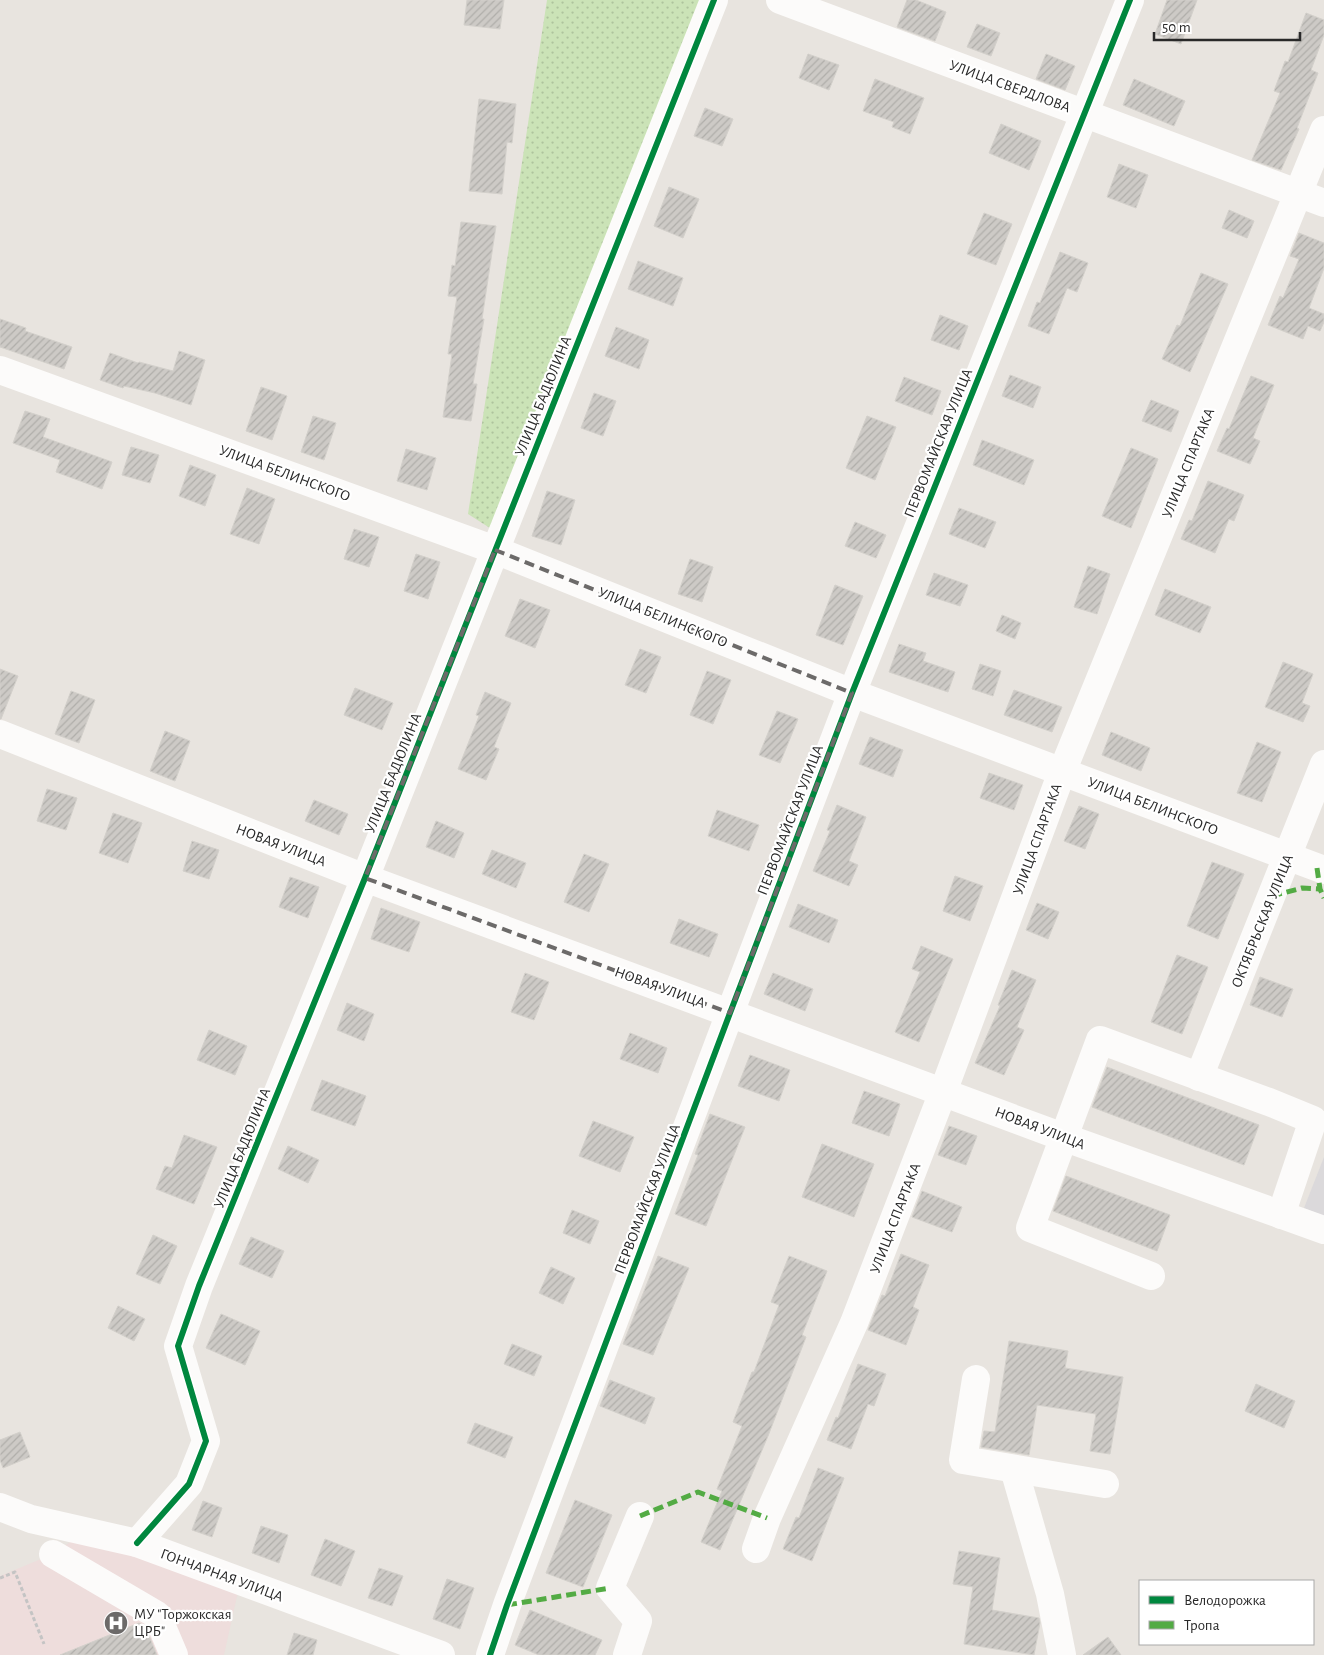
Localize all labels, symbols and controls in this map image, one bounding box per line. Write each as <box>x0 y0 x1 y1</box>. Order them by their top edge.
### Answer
scale bar <box>1154 10 1300 42</box>
text: 50 m <box>1162 20 1191 35</box>
street label: УЛИЦА СВЕРДЛОВА <box>947 58 1073 115</box>
street label: УЛИЦА БАДЮЛИНА <box>512 334 575 458</box>
street label: ПЕРВОМАЙСКАЯ УЛИЦА <box>902 366 975 520</box>
street label: УЛИЦА СПАРТАКА <box>1160 406 1217 520</box>
street label: УЛИЦА БЕЛИНСКОГО <box>217 443 352 504</box>
street label: УЛИЦА БЕЛИНСКОГО <box>596 585 730 650</box>
street label: УЛИЦА БАДЮЛИНА <box>362 711 425 835</box>
street label: ПЕРВОМАЙСКАЯ УЛИЦА <box>755 743 826 897</box>
street label: УЛИЦА БЕЛИНСКОГО <box>1085 775 1220 838</box>
street label: УЛИЦА СПАРТАКА <box>1010 781 1065 897</box>
street label: НОВАЯ УЛИЦА <box>234 821 328 870</box>
street label: ОКТЯБРЬСКАЯ УЛИЦА <box>1229 852 1296 990</box>
street label: НОВАЯ УЛИЦА <box>612 964 707 1011</box>
street label: УЛИЦА БАДЮЛИНА <box>211 1086 274 1210</box>
street label: НОВАЯ УЛИЦА <box>993 1104 1087 1153</box>
street label: ПЕРВОМАЙСКАЯ УЛИЦА <box>612 1122 683 1276</box>
street label: УЛИЦА СПАРТАКА <box>868 1161 923 1275</box>
street label: ГОНЧАРНАЯ УЛИЦА <box>159 1546 285 1605</box>
legend <box>1139 1580 1314 1645</box>
text: Велодорожка <box>1184 1593 1266 1608</box>
place label: МУ "Торжокская ЦРБ" <box>134 1607 232 1639</box>
hospital icon: МУ "Торжокская ЦРБ" <box>103 1610 129 1636</box>
text: Тропа <box>1184 1618 1220 1633</box>

